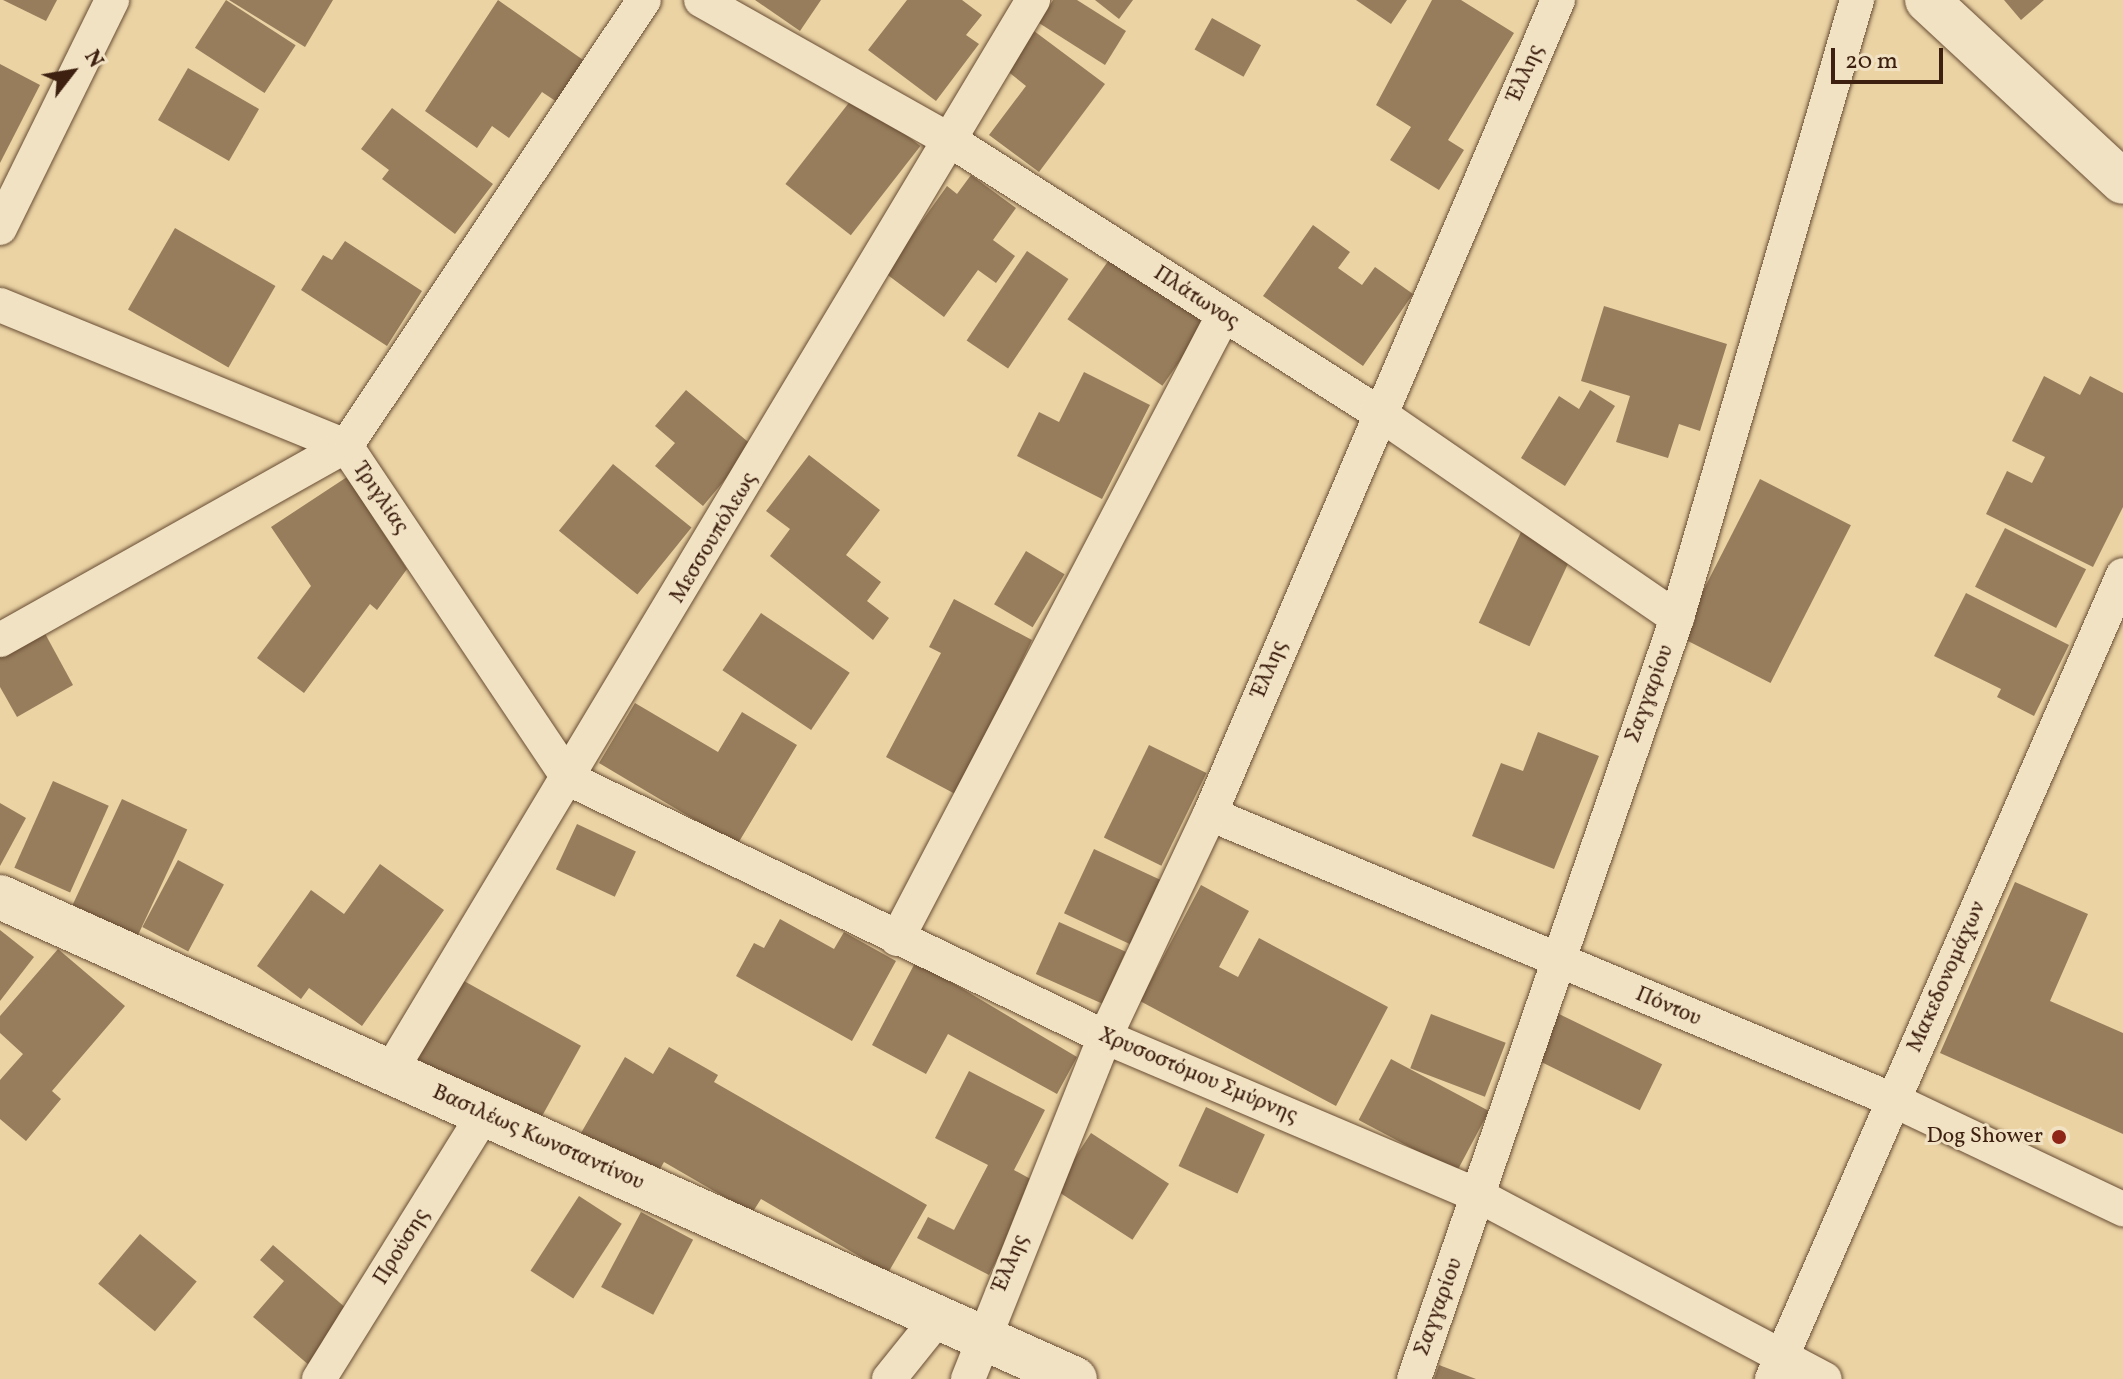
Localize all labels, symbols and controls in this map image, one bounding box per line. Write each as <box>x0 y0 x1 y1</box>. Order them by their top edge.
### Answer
north arrow <box>32 32 112 112</box>
scale bar <box>1835 32 1947 82</box>
street label: Έλλης <box>1502 41 1550 105</box>
text: N <box>76 45 110 74</box>
text: 20 m <box>1845 45 1898 79</box>
street label: Πλάτωνος <box>1148 261 1244 335</box>
street label: Τριγλίας <box>346 457 414 539</box>
street label: Μεσσουπόλεως <box>665 468 763 608</box>
street label: Έλλης <box>1246 637 1294 701</box>
street label: Σαγγαρίου <box>1620 641 1680 747</box>
street label: Μακεδονομάχων <box>1902 897 1992 1057</box>
street label: Πόντου <box>1631 981 1705 1033</box>
street label: Χρυσοστόμου Σμύρνης <box>1094 1022 1302 1130</box>
street label: Βασιλέως Κωνσταντίνου <box>428 1079 648 1197</box>
place label: Dog Shower <box>1926 1124 2043 1150</box>
marker: Dog Shower <box>2050 1128 2068 1146</box>
street label: Προύσης <box>368 1204 436 1290</box>
street label: Έλλης <box>987 1231 1035 1295</box>
street label: Σαγγαρίου <box>1409 1254 1469 1360</box>

